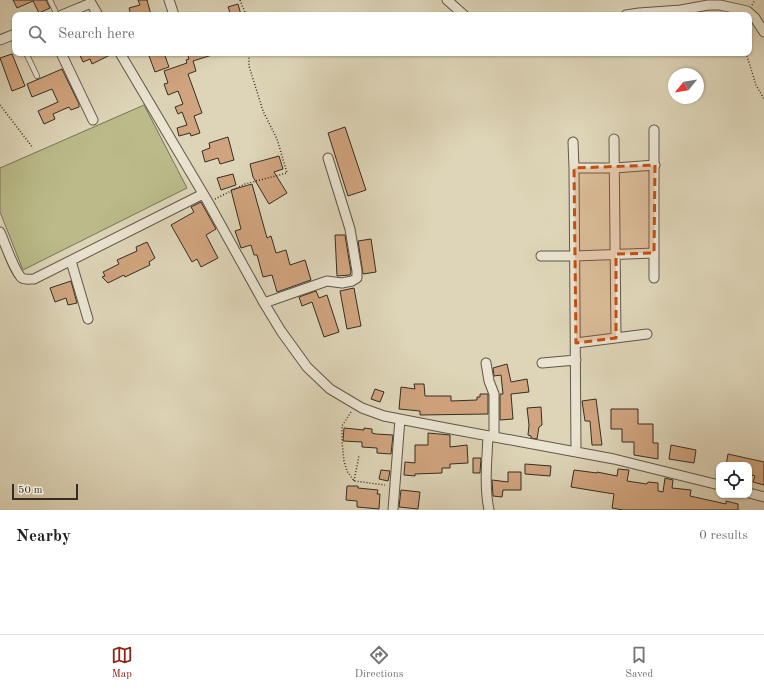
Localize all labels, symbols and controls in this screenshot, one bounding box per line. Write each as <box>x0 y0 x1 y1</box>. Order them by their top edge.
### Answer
search box <box>12 12 752 56</box>
icon: search <box>26 23 48 45</box>
text: Search here <box>58 27 135 42</box>
north arrow <box>668 68 704 104</box>
map controls <box>716 462 752 498</box>
button: locate <box>716 462 752 498</box>
scale bar <box>12 482 78 501</box>
text: 50 m <box>18 485 43 496</box>
text: Nearby <box>16 528 71 545</box>
text: 0 results <box>699 529 748 542</box>
tab: Map <box>111 644 133 682</box>
tab: Directions <box>355 644 403 682</box>
tab: Saved <box>625 644 653 682</box>

